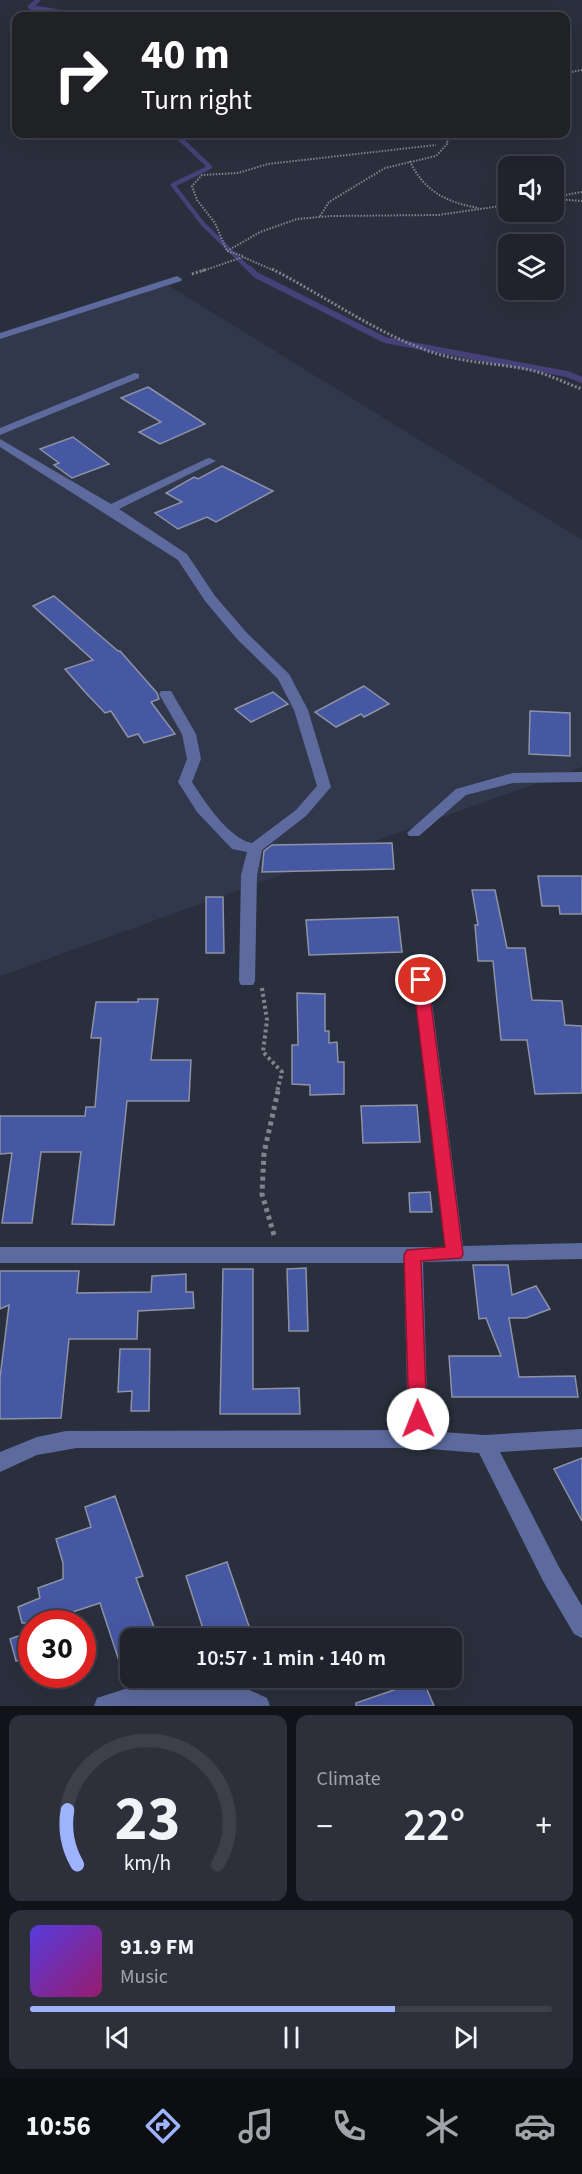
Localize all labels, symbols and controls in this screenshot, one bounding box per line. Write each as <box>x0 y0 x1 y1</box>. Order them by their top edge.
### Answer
text: 40 m <box>141 25 230 85</box>
icon: right <box>42 36 120 114</box>
text: Turn right <box>141 81 252 120</box>
map controls <box>498 156 564 300</box>
button: sound <box>498 156 564 222</box>
button: layers <box>498 234 564 300</box>
pin <box>395 954 446 1005</box>
icon: arrive <box>404 963 437 996</box>
position arrow <box>386 1387 450 1451</box>
speed limit sign: 30 <box>18 1610 96 1688</box>
text: 10:57 · 1 min · 140 m <box>196 1642 386 1674</box>
text: Climate <box>317 1765 381 1793</box>
text: 23 <box>115 1775 181 1864</box>
text: 22° <box>403 1794 465 1858</box>
text: − <box>317 1803 333 1850</box>
text: + <box>536 1803 552 1850</box>
text: km/h <box>124 1848 172 1879</box>
text: 91.9 FM <box>120 1931 194 1963</box>
text: Music <box>120 1963 168 1991</box>
icon: previous <box>101 2021 134 2054</box>
icon: pause <box>275 2021 308 2054</box>
icon: next <box>449 2021 482 2054</box>
icon: directions <box>142 2105 184 2147</box>
icon: music <box>235 2105 277 2147</box>
icon: phone <box>328 2105 370 2147</box>
icon: climate <box>421 2105 463 2147</box>
icon: car <box>514 2105 556 2147</box>
text: 10:56 <box>26 2107 91 2146</box>

